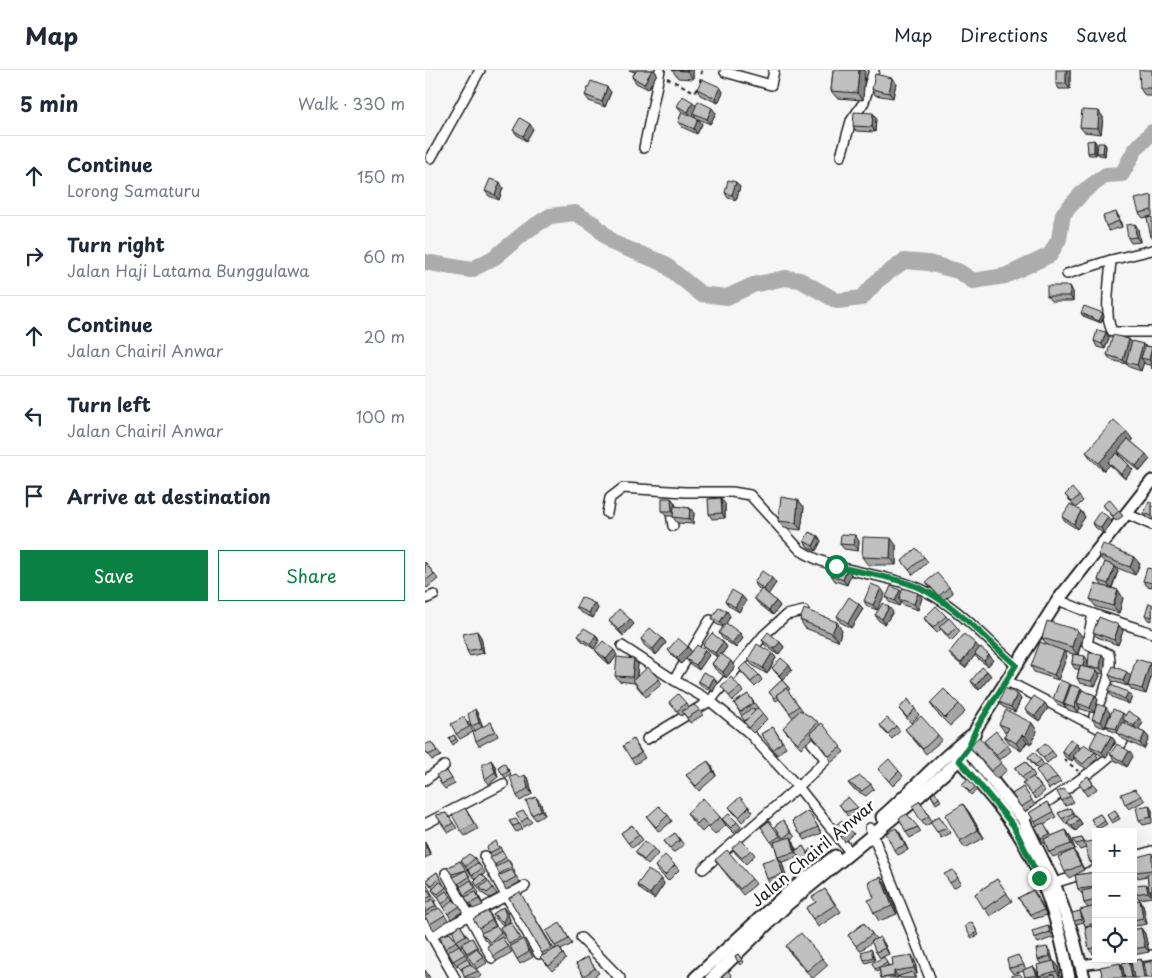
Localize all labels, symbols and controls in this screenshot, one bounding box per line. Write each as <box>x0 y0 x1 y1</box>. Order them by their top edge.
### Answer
text: Map <box>25 17 78 53</box>
text: Map <box>894 21 932 48</box>
text: Directions <box>960 21 1048 48</box>
text: Saved <box>1076 21 1127 48</box>
text: 5 min <box>20 87 78 119</box>
text: Walk · 330 m <box>298 91 405 115</box>
text: Continue <box>67 150 153 178</box>
icon: ahead <box>20 162 48 190</box>
text: 150 m <box>357 164 405 188</box>
text: Lorong Samaturu <box>67 178 200 202</box>
text: Turn right <box>67 230 165 258</box>
icon: right <box>20 242 48 270</box>
text: 60 m <box>363 244 405 268</box>
text: Jalan Haji Latama Bunggulawa <box>67 258 309 282</box>
text: Continue <box>67 310 153 338</box>
icon: ahead <box>20 322 48 350</box>
text: 20 m <box>364 324 405 348</box>
text: Jalan Chairil Anwar <box>67 338 223 362</box>
text: Turn left <box>67 390 151 418</box>
icon: left <box>20 402 48 430</box>
text: 100 m <box>356 404 405 428</box>
text: Jalan Chairil Anwar <box>67 418 223 442</box>
icon: arrive <box>20 482 48 510</box>
text: Arrive at destination <box>67 482 271 510</box>
button: Save <box>20 550 208 601</box>
button: Share <box>218 550 405 601</box>
route start <box>825 555 848 578</box>
street label: Jalan Chairil Anwar <box>745 792 880 912</box>
map controls <box>1092 828 1137 963</box>
button: + <box>1092 828 1137 873</box>
route end <box>1028 867 1051 890</box>
button: − <box>1092 873 1137 918</box>
button: locate <box>1092 918 1137 963</box>

